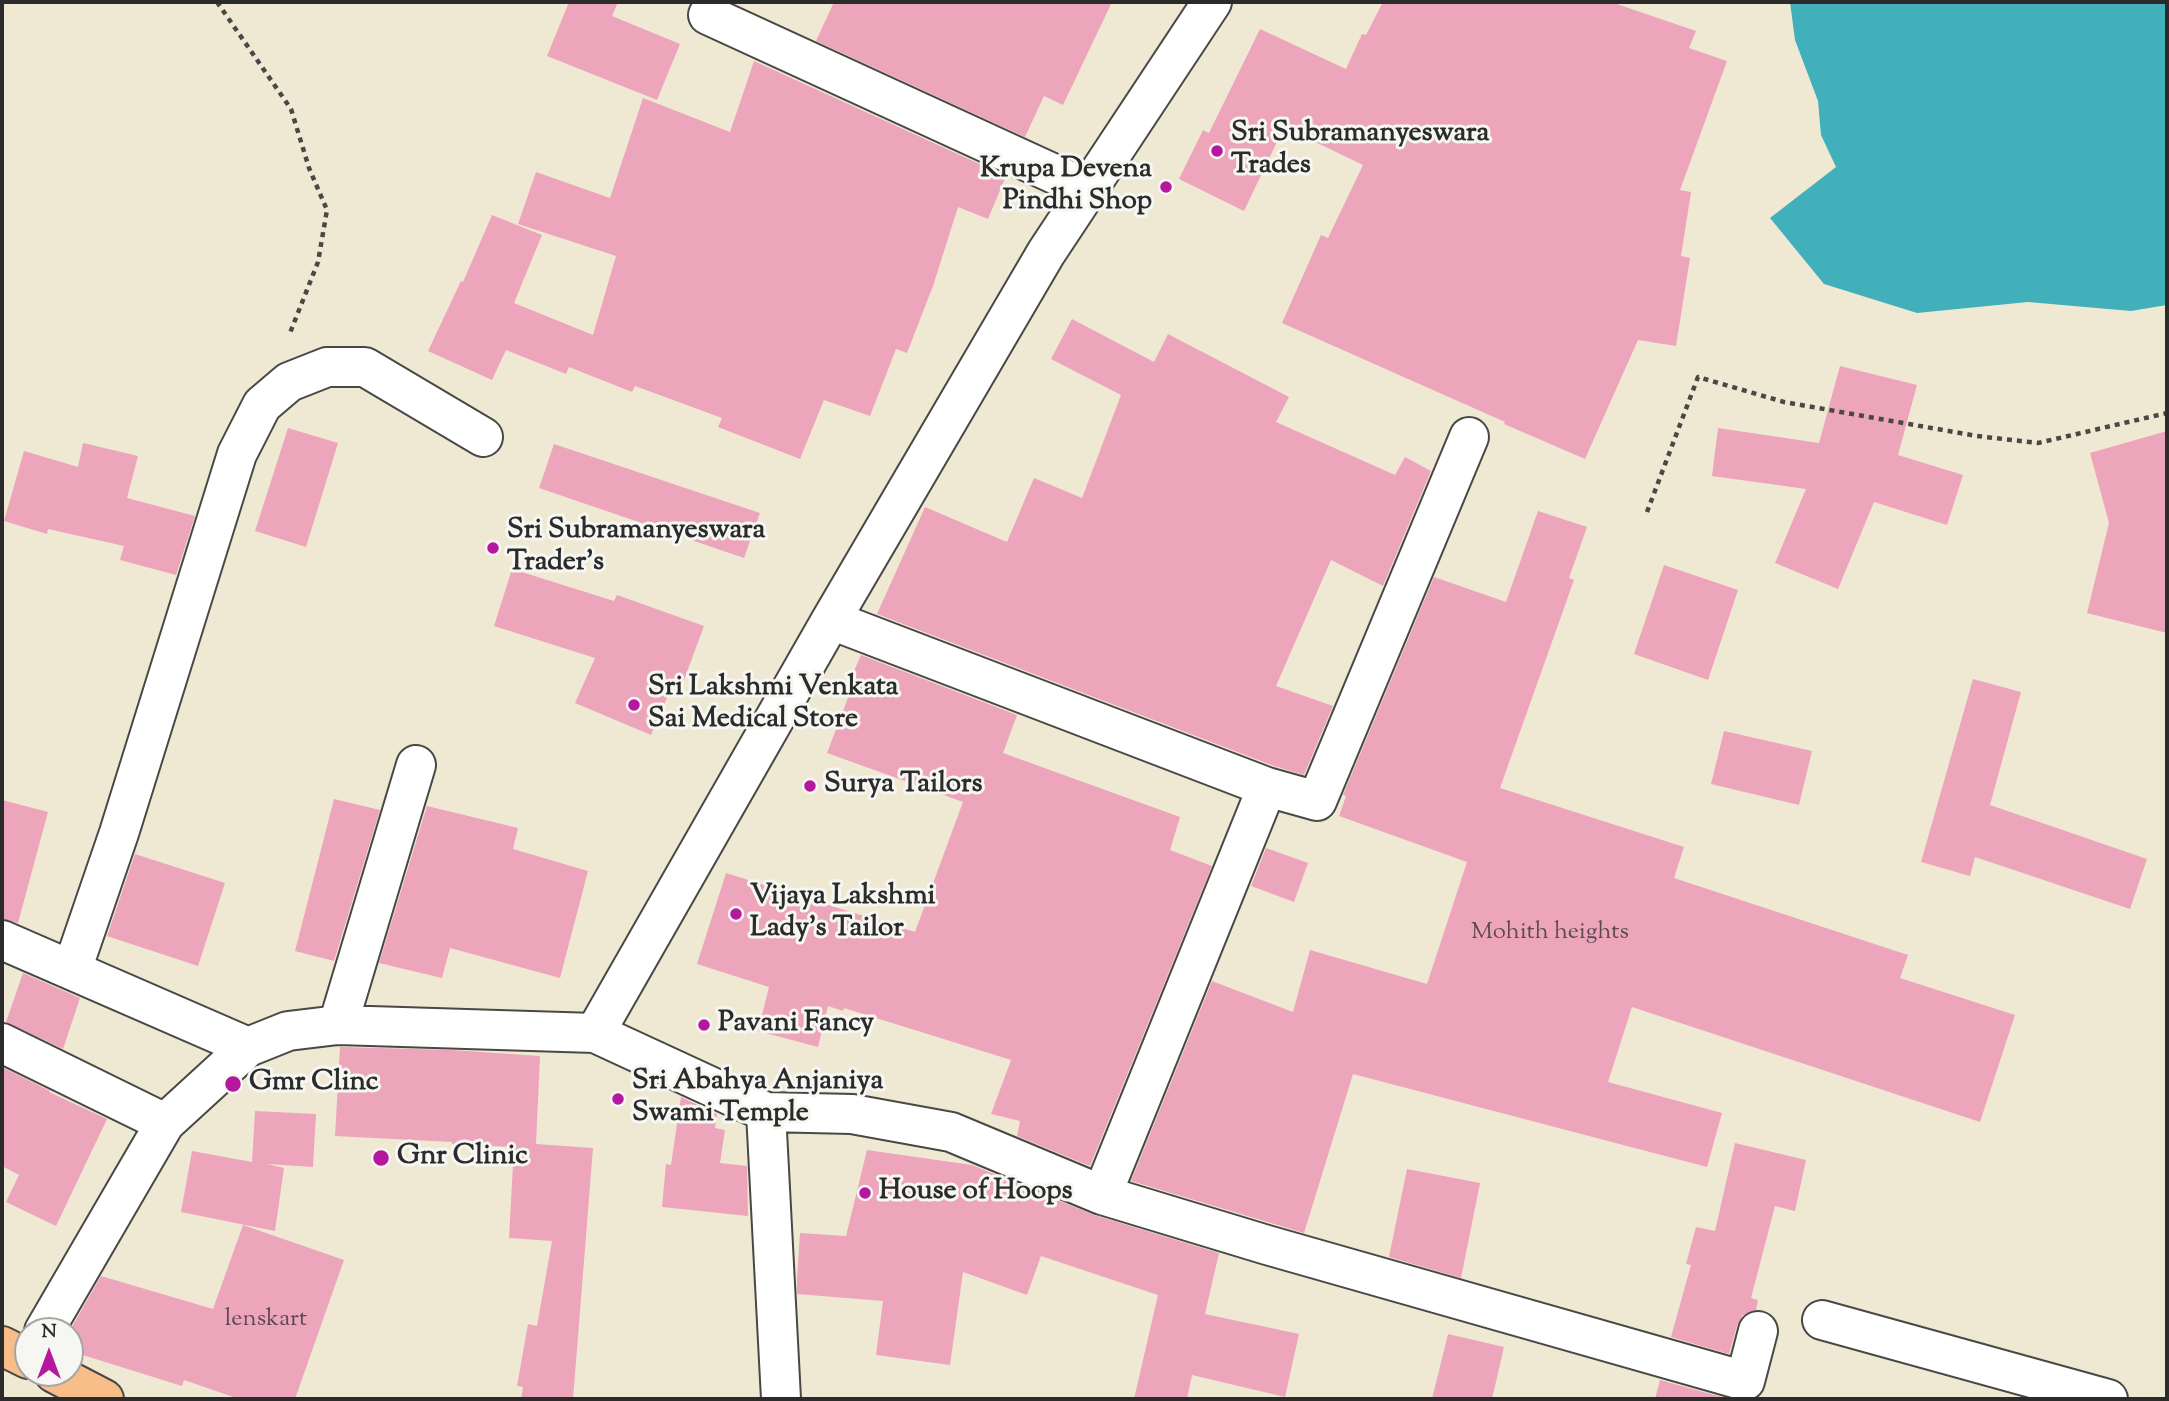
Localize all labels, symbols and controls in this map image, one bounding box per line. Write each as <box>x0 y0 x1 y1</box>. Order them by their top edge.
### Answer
place label: Sri Subramanyeswara Trades <box>1231 118 1489 184</box>
marker: Sri Subramanyeswara Trades <box>1209 143 1225 159</box>
place label: Krupa Devena Pindhi Shop <box>980 154 1152 220</box>
marker: Krupa Devena Pindhi Shop <box>1158 179 1174 195</box>
place label: Sri Subramanyeswara Trader's <box>507 515 765 581</box>
marker: Sri Subramanyeswara Trader's <box>485 540 501 556</box>
place label: Sri Lakshmi Venkata Sai Medical Store <box>648 672 898 738</box>
marker: Sri Lakshmi Venkata Sai Medical Store <box>626 697 642 713</box>
place label: Surya Tailors <box>824 769 983 803</box>
marker: Surya Tailors <box>802 778 818 794</box>
place label: Vijaya Lakshmi Lady's Tailor <box>750 881 936 947</box>
marker: Vijaya Lakshmi Lady's Tailor <box>728 906 744 922</box>
house number: Mohith heights <box>1471 920 1629 948</box>
place label: Pavani Fancy <box>718 1008 874 1042</box>
marker: Pavani Fancy <box>696 1017 712 1033</box>
place label: Sri Abahya Anjaniya Swami Temple <box>632 1066 883 1132</box>
place label: Gmr Clinc <box>249 1067 379 1101</box>
marker: Gmr Clinc <box>223 1074 243 1094</box>
marker: Sri Abahya Anjaniya Swami Temple <box>610 1091 626 1107</box>
place label: Gnr Clinic <box>397 1141 528 1175</box>
marker: Gnr Clinic <box>371 1148 391 1168</box>
place label: House of Hoops <box>879 1176 1073 1210</box>
marker: House of Hoops <box>857 1185 873 1201</box>
house number: lenskart <box>225 1307 307 1335</box>
north arrow <box>14 1317 84 1387</box>
text: N <box>41 1319 57 1346</box>

